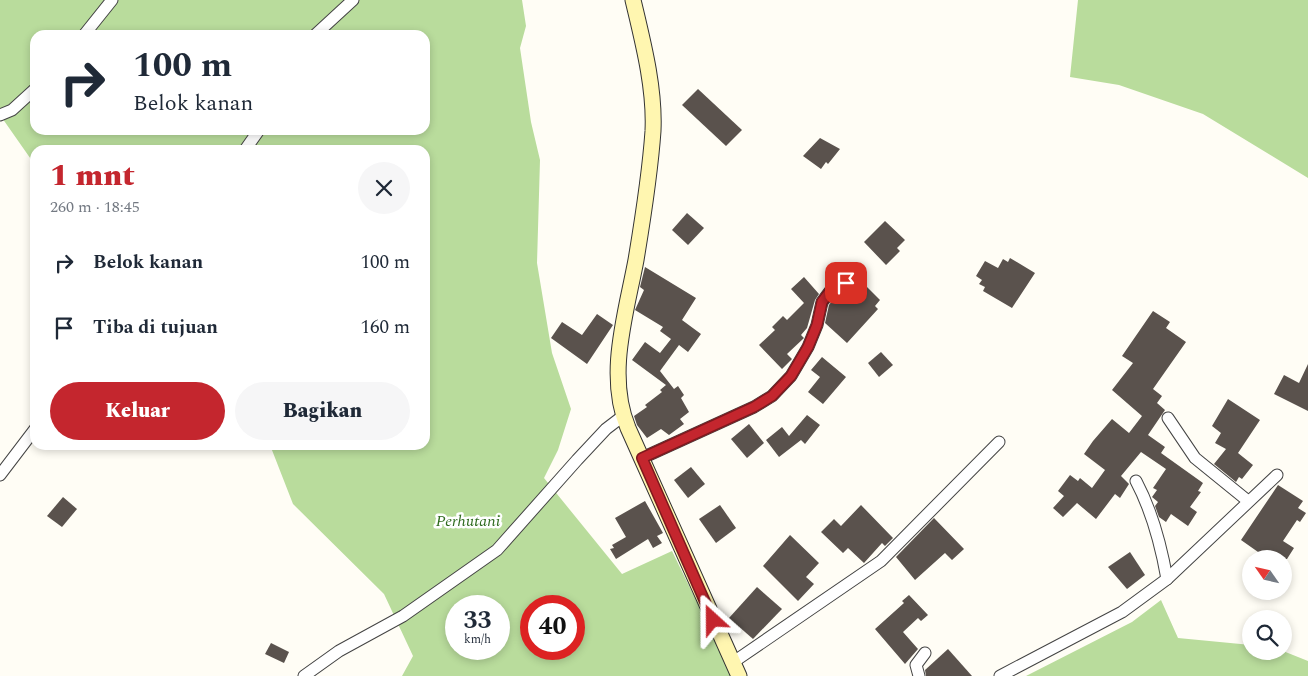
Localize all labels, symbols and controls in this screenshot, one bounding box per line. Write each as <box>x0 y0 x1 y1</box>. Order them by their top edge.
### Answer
text: 100 m <box>133 39 232 92</box>
icon: right <box>50 50 115 115</box>
text: Belok kanan <box>133 87 253 120</box>
text: 1 mnt <box>50 153 135 199</box>
button: close <box>358 162 410 214</box>
text: 260 m · 18:45 <box>50 195 140 219</box>
text: Belok kanan <box>93 248 203 277</box>
text: 100 m <box>360 248 410 277</box>
icon: right <box>50 249 78 277</box>
pin <box>825 262 867 304</box>
icon: arrive <box>832 269 860 297</box>
text: Tiba di tujuan <box>93 313 218 342</box>
text: 160 m <box>360 313 410 342</box>
icon: arrive <box>50 314 78 342</box>
button: Keluar <box>50 382 225 440</box>
button: Bagikan <box>235 382 410 440</box>
park label: Perhutani <box>436 509 501 533</box>
north arrow <box>1242 550 1292 600</box>
map controls <box>1242 550 1292 660</box>
position arrow <box>686 593 738 645</box>
speed limit sign: 40 <box>520 595 585 660</box>
text: 33 <box>463 602 492 640</box>
button: search <box>1242 610 1292 660</box>
text: km/h <box>464 630 491 649</box>

